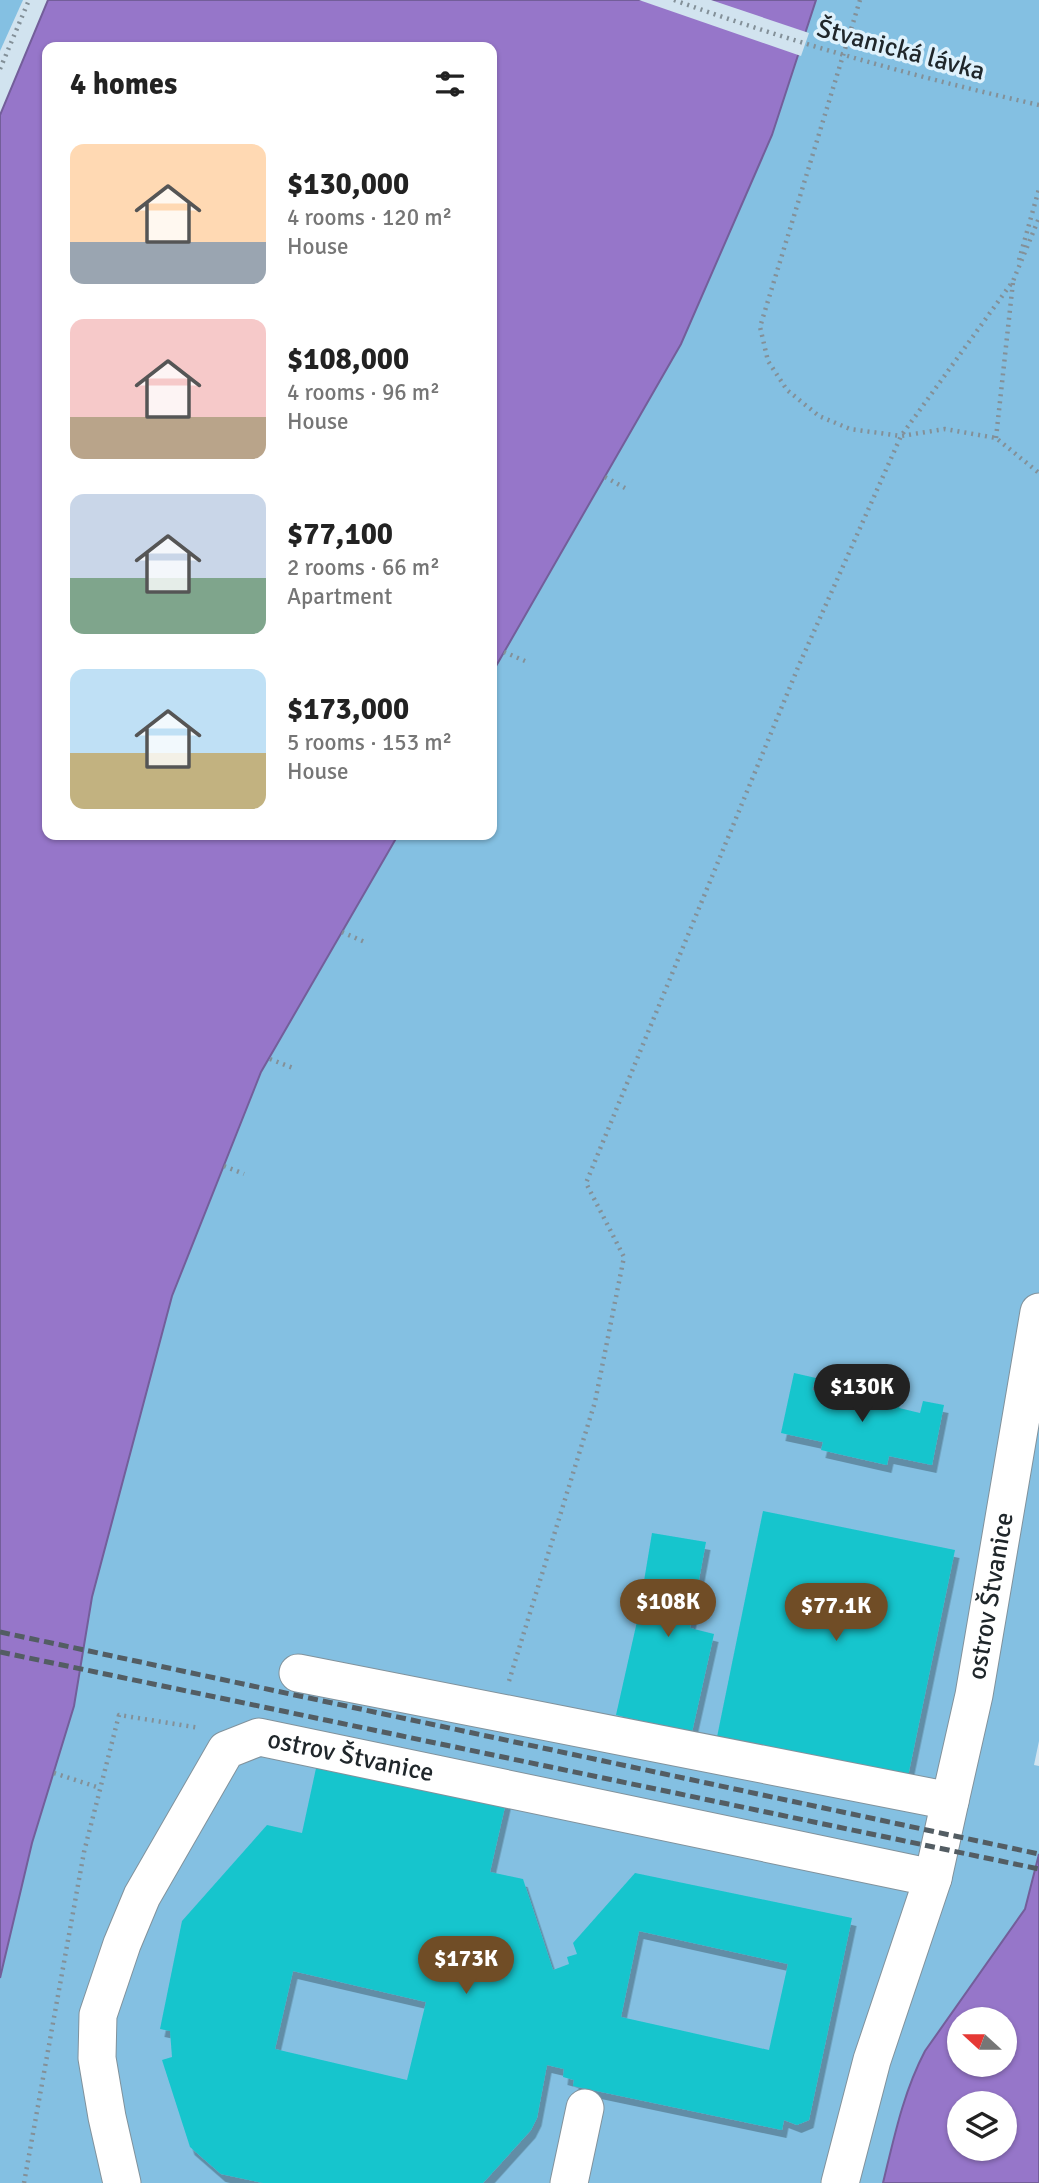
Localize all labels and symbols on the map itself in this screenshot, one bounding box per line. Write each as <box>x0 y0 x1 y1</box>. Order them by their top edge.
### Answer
street label: Štvanická lávka <box>813 12 989 88</box>
pin: $130K <box>813 1364 911 1424</box>
street label: ostrov Štvanice <box>961 1510 1021 1682</box>
pin: $108K <box>619 1580 717 1639</box>
pin: $77.1K <box>779 1584 893 1643</box>
street label: ostrov Štvanice <box>265 1723 437 1789</box>
pin: $173K <box>417 1937 515 1996</box>
north arrow <box>947 2007 1017 2077</box>

